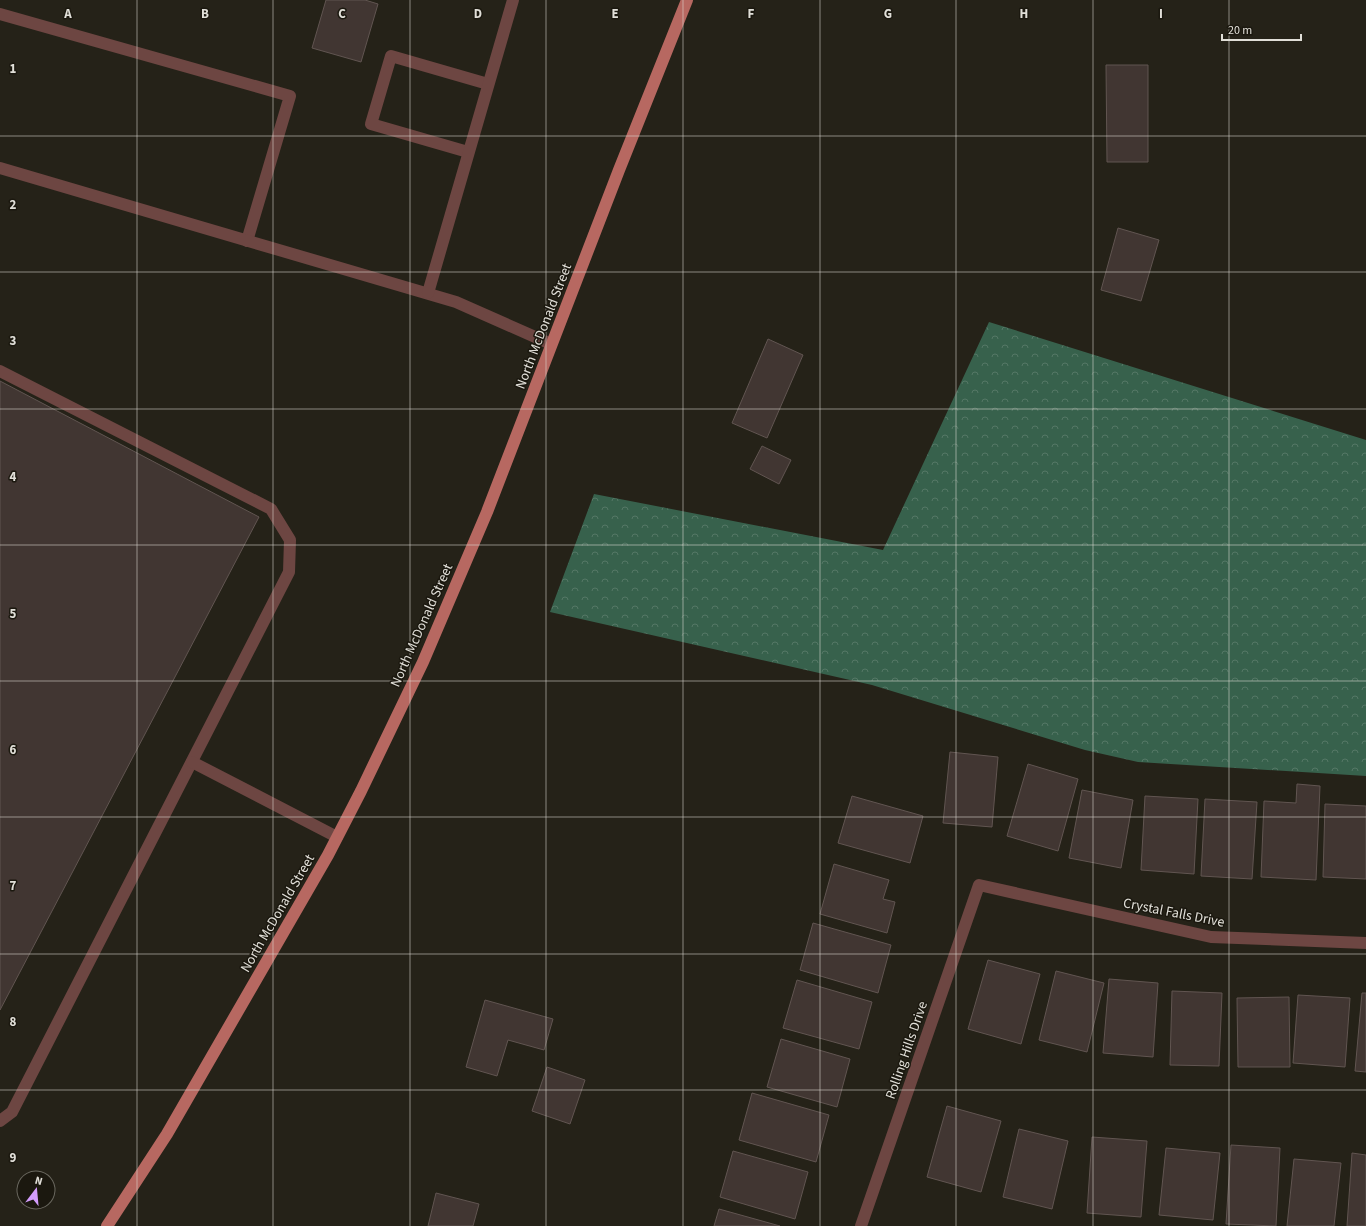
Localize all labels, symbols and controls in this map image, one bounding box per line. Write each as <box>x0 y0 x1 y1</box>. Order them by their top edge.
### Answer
text: A <box>63 5 72 23</box>
text: B <box>201 5 209 23</box>
text: C <box>338 5 346 23</box>
text: D <box>474 5 482 23</box>
text: E <box>611 5 619 23</box>
text: F <box>748 5 755 23</box>
text: G <box>884 5 892 23</box>
text: H <box>1020 5 1028 23</box>
text: I <box>1159 5 1163 23</box>
scale bar <box>1222 16 1301 42</box>
text: 20 m <box>1228 22 1252 39</box>
text: 1 <box>10 60 17 78</box>
text: 2 <box>10 196 17 214</box>
street label: North McDonald Street <box>511 260 577 392</box>
text: 3 <box>10 332 17 350</box>
text: 4 <box>10 468 17 486</box>
street label: North McDonald Street <box>386 560 458 690</box>
text: 5 <box>10 605 17 623</box>
text: 6 <box>10 741 17 759</box>
street label: North McDonald Street <box>236 851 320 976</box>
text: 7 <box>10 877 17 895</box>
street label: Crystal Falls Drive <box>1121 893 1226 933</box>
street label: Rolling Hills Drive <box>881 999 933 1102</box>
text: 8 <box>10 1013 17 1031</box>
text: 9 <box>10 1149 17 1167</box>
north arrow <box>16 1170 56 1210</box>
text: N <box>33 1173 44 1189</box>

